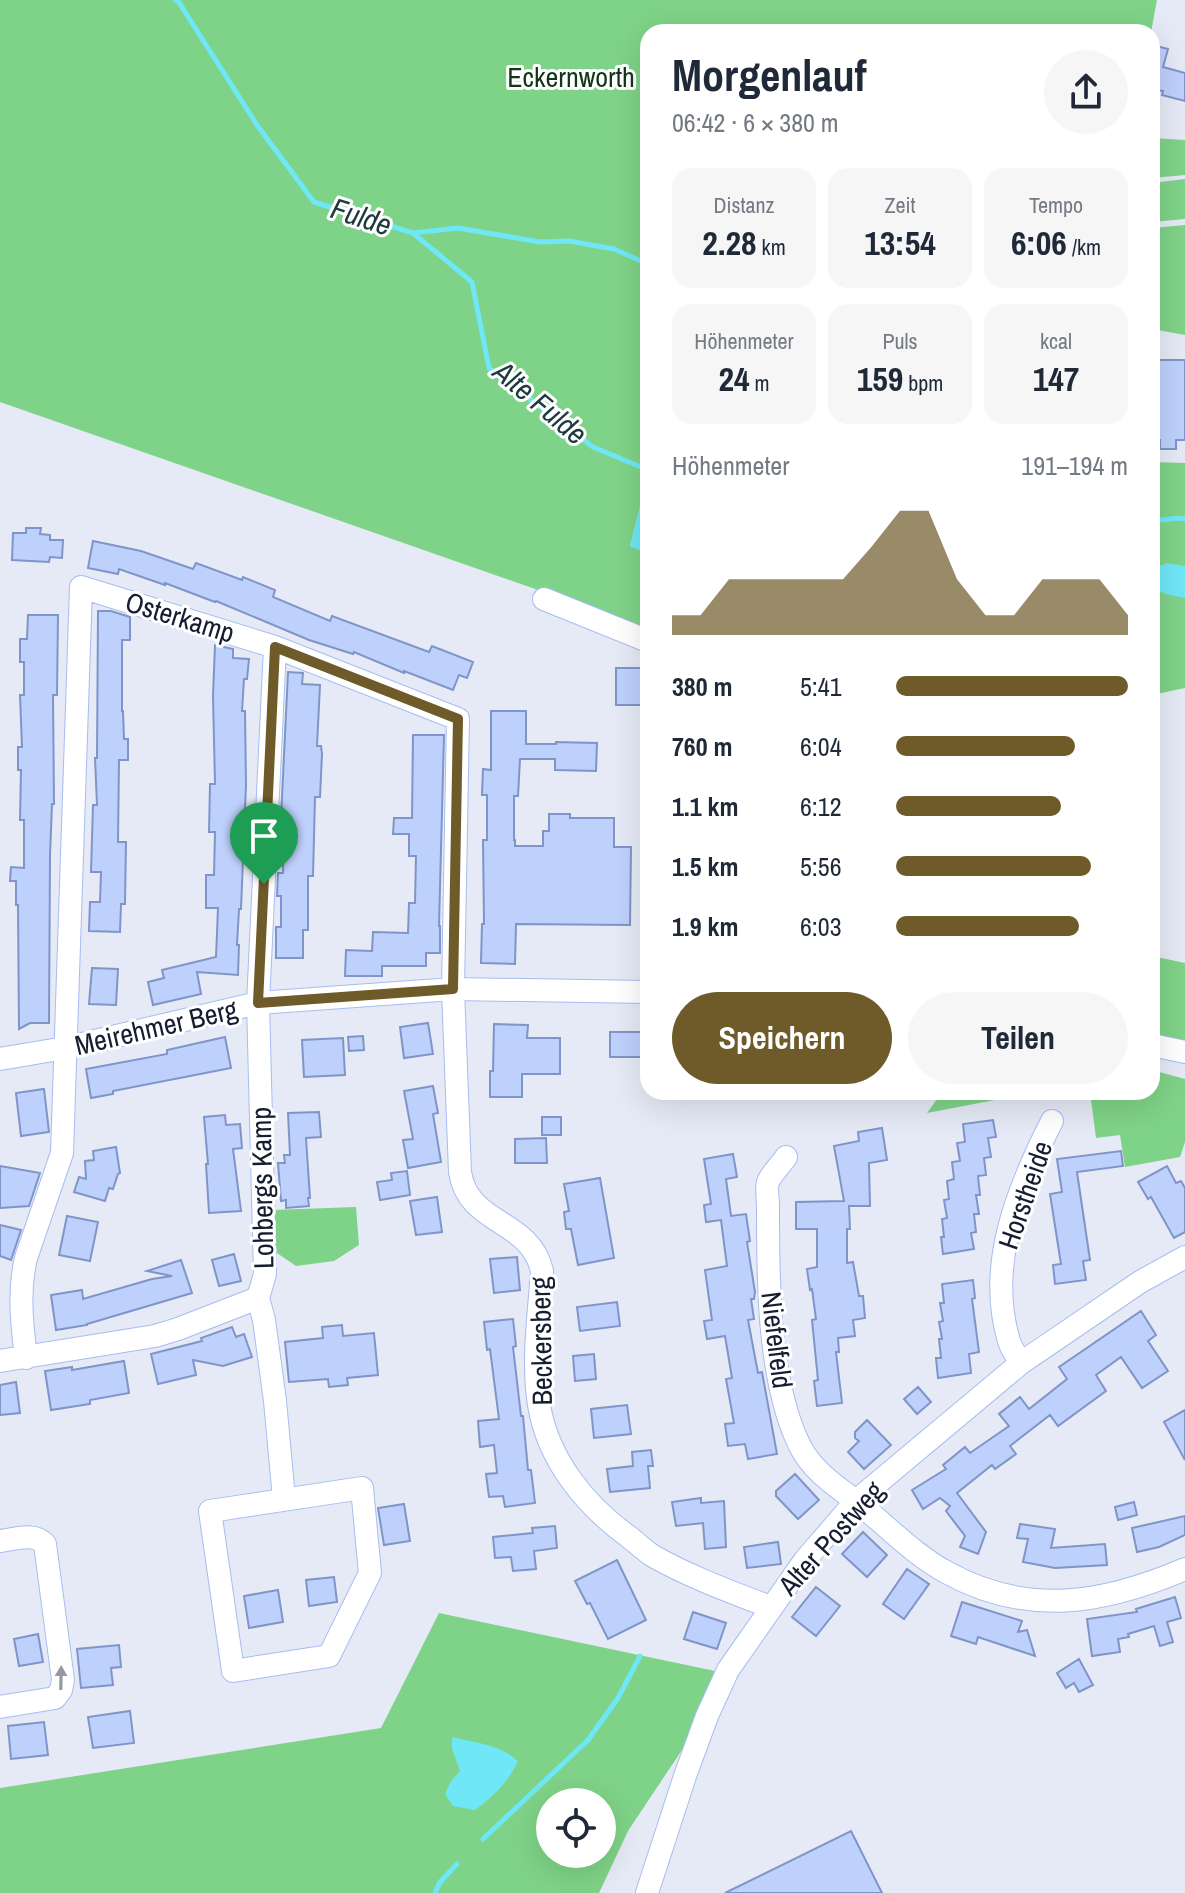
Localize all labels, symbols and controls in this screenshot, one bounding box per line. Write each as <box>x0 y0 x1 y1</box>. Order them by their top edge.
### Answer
text: Morgenlauf <box>672 45 866 105</box>
button: share <box>1044 50 1128 134</box>
park label: Eckernworth <box>507 58 635 96</box>
text: 06:42 · 6 × 380 m <box>672 105 839 140</box>
water label: Fulde <box>326 188 397 245</box>
text: Distanz <box>713 190 775 220</box>
text: Zeit <box>884 190 916 220</box>
text: Tempo <box>1029 190 1083 220</box>
text: 2.28 <box>702 220 757 266</box>
text: 13:54 <box>864 220 936 266</box>
text: 6:06 <box>1011 220 1067 266</box>
text: km <box>757 232 786 262</box>
text: /km <box>1067 232 1101 262</box>
text: Höhenmeter <box>694 326 794 356</box>
text: Puls <box>882 326 918 356</box>
text: kcal <box>1040 326 1072 356</box>
water label: Alte Fulde <box>484 350 596 453</box>
text: 24 <box>718 356 749 402</box>
text: 159 <box>857 356 903 402</box>
text: 147 <box>1033 356 1079 402</box>
text: m <box>749 368 770 398</box>
text: bpm <box>903 368 943 398</box>
text: Höhenmeter <box>672 448 789 483</box>
text: 191–194 m <box>1021 448 1128 483</box>
street label: Osterkamp <box>121 582 239 652</box>
text: 380 m <box>672 669 732 704</box>
text: 5:41 <box>800 669 842 704</box>
text: 760 m <box>672 729 732 764</box>
text: 6:04 <box>800 729 842 764</box>
text: 1.1 km <box>672 789 738 824</box>
text: 6:12 <box>800 789 842 824</box>
pin <box>230 802 298 884</box>
icon: arrive <box>242 814 286 858</box>
text: 1.5 km <box>672 849 738 884</box>
text: 5:56 <box>800 849 842 884</box>
text: 1.9 km <box>672 909 738 944</box>
text: 6:03 <box>800 909 842 944</box>
street label: Meirehmer Berg <box>71 990 241 1064</box>
button: Speichern <box>672 992 892 1084</box>
button: Teilen <box>908 992 1128 1084</box>
street label: Lohbergs Kamp <box>242 1107 282 1269</box>
street label: Horstheide <box>989 1136 1061 1254</box>
street label: Beckersberg <box>521 1276 561 1406</box>
street label: Niefelfeld <box>752 1290 802 1390</box>
street label: Alter Postweg <box>769 1472 893 1604</box>
one-way arrow <box>54 1665 67 1690</box>
map controls <box>536 1788 616 1868</box>
button: locate <box>536 1788 616 1868</box>

